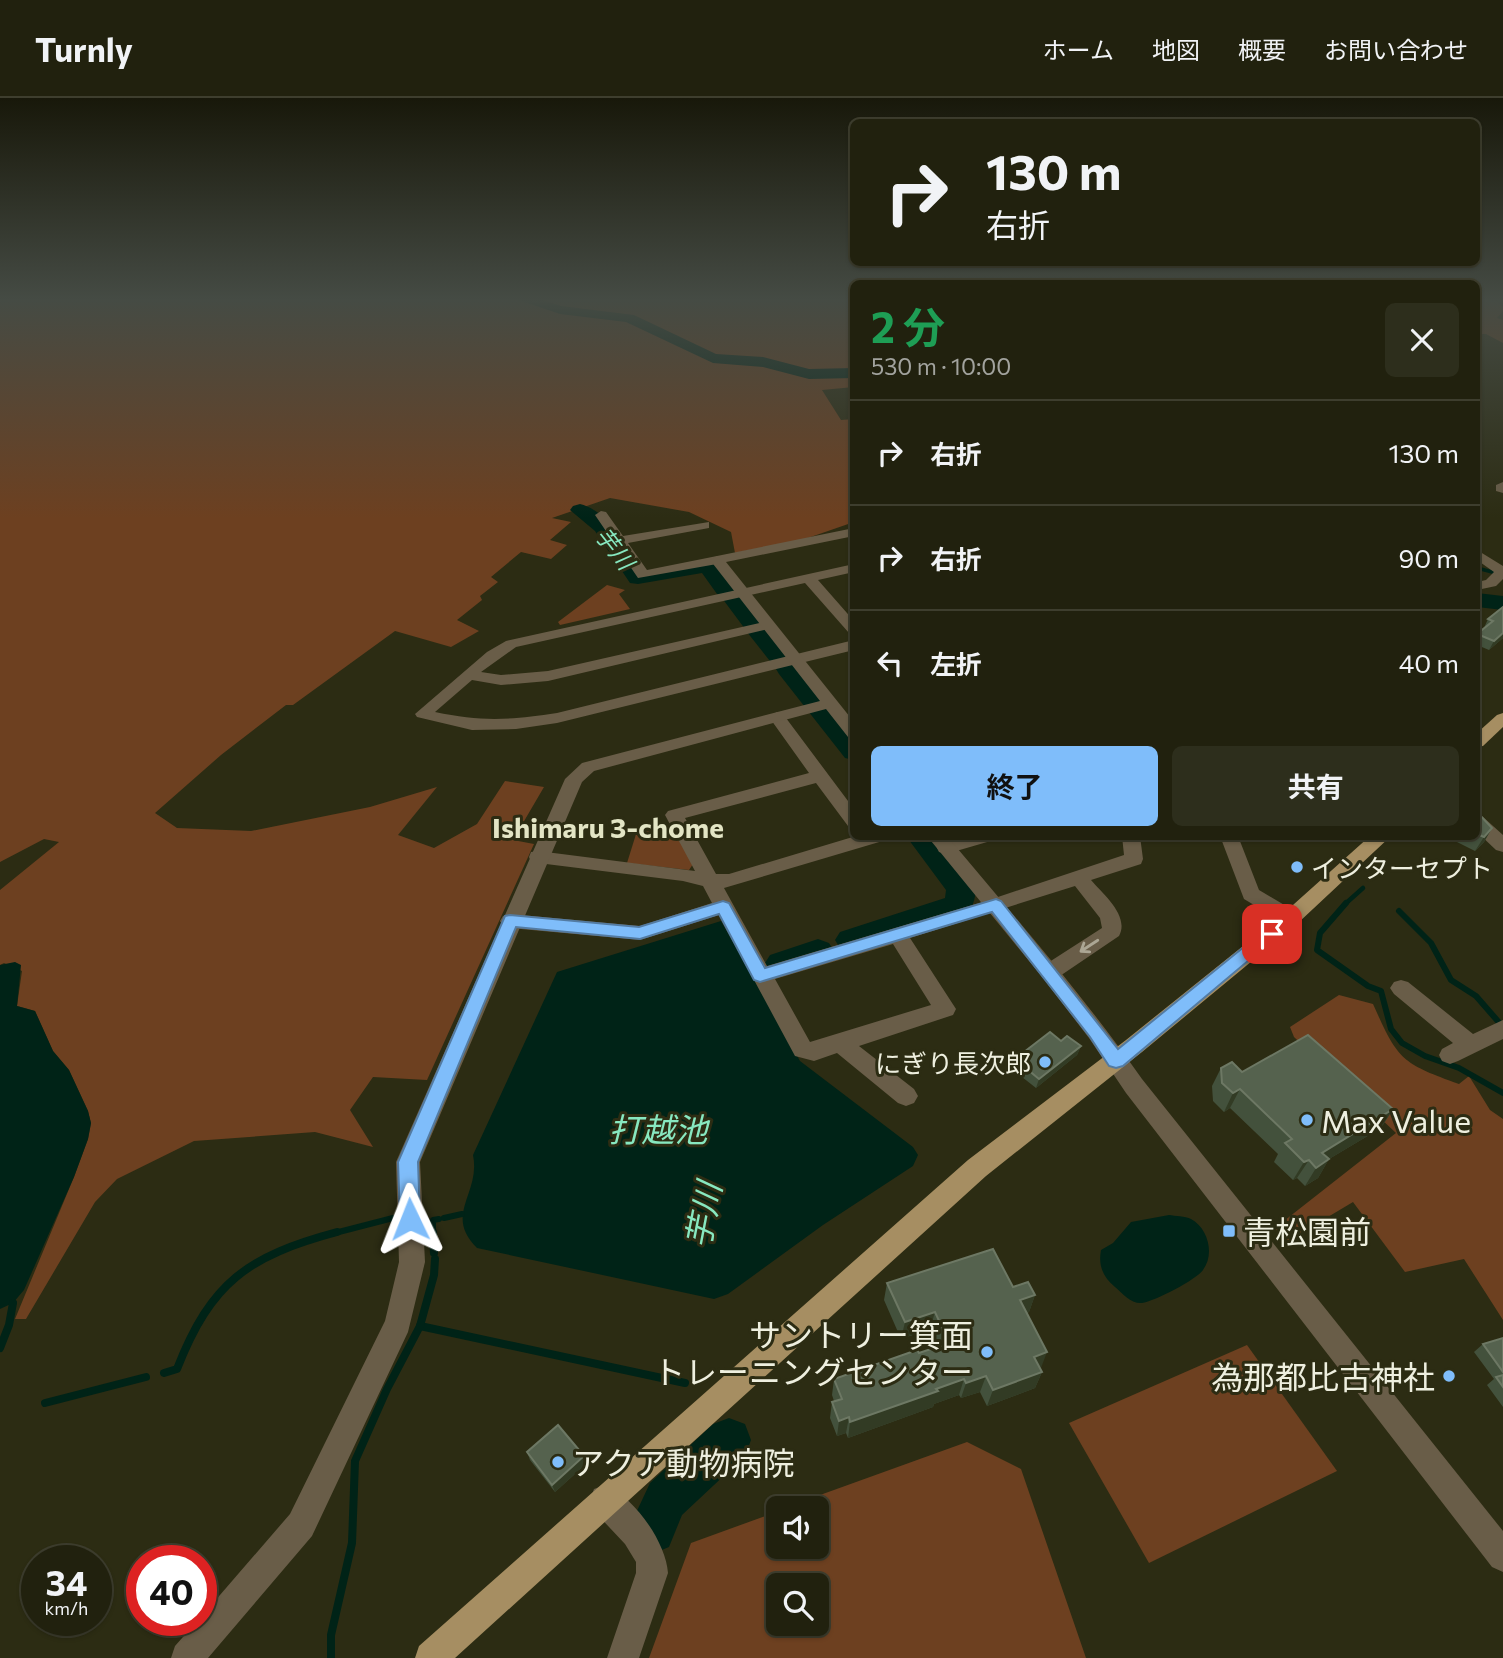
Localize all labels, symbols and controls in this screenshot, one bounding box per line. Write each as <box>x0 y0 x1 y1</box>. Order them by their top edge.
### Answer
text: Turnly <box>35 28 133 69</box>
text: ホーム <box>1043 35 1114 64</box>
text: 地図 <box>1152 35 1200 64</box>
text: 概要 <box>1238 35 1286 64</box>
text: お問い合わせ <box>1324 35 1468 64</box>
text: 130 m <box>986 140 1121 200</box>
icon: right <box>871 147 962 238</box>
text: 右折 <box>986 204 1050 244</box>
text: 2 分 <box>871 300 945 352</box>
button: close <box>1385 303 1459 377</box>
text: 530 m · 10:00 <box>871 352 1011 380</box>
icon: right <box>871 434 909 472</box>
text: 130 m <box>1388 437 1459 468</box>
text: 右折 <box>930 438 982 469</box>
water label: 芋川 <box>590 521 642 577</box>
icon: right <box>871 539 909 577</box>
text: 90 m <box>1399 542 1459 573</box>
text: 右折 <box>930 543 982 574</box>
icon: left <box>871 644 909 682</box>
text: 40 m <box>1399 647 1459 678</box>
text: 左折 <box>930 648 982 679</box>
button: 終了 <box>871 746 1158 826</box>
button: 共有 <box>1172 746 1459 826</box>
district label: Ishimaru 3-chome <box>492 810 724 844</box>
place label: インターセプト <box>1311 852 1493 883</box>
marker: インターセプト <box>1289 859 1305 875</box>
pin <box>1242 904 1302 964</box>
icon: arrive <box>1253 915 1291 953</box>
one-way arrow <box>1080 939 1100 953</box>
place label: にぎり長次郎 <box>875 1047 1031 1078</box>
marker: にぎり長次郎 <box>1037 1054 1053 1070</box>
place label: Max Value <box>1321 1100 1471 1140</box>
water label: 打越池 <box>609 1108 711 1149</box>
marker: Max Value <box>1299 1112 1315 1128</box>
water label: 芋川 <box>676 1176 729 1251</box>
position arrow <box>373 1182 447 1256</box>
place label: 青松園前 <box>1243 1211 1371 1251</box>
marker: 青松園前 <box>1221 1223 1237 1239</box>
place label: サントリー箕面 トレーニングセンター <box>653 1314 973 1391</box>
marker: サントリー箕面 トレーニングセンター <box>979 1344 995 1360</box>
place label: 為那都比古神社 <box>1211 1356 1435 1396</box>
marker: 為那都比古神社 <box>1441 1368 1457 1384</box>
place label: アクア動物病院 <box>572 1442 794 1482</box>
marker: アクア動物病院 <box>550 1454 566 1470</box>
map controls <box>766 1496 829 1636</box>
button: sound <box>766 1496 829 1559</box>
speed limit sign: 40 <box>126 1545 217 1636</box>
text: 34 <box>46 1560 87 1603</box>
button: search <box>766 1573 829 1636</box>
text: km/h <box>45 1597 88 1619</box>

